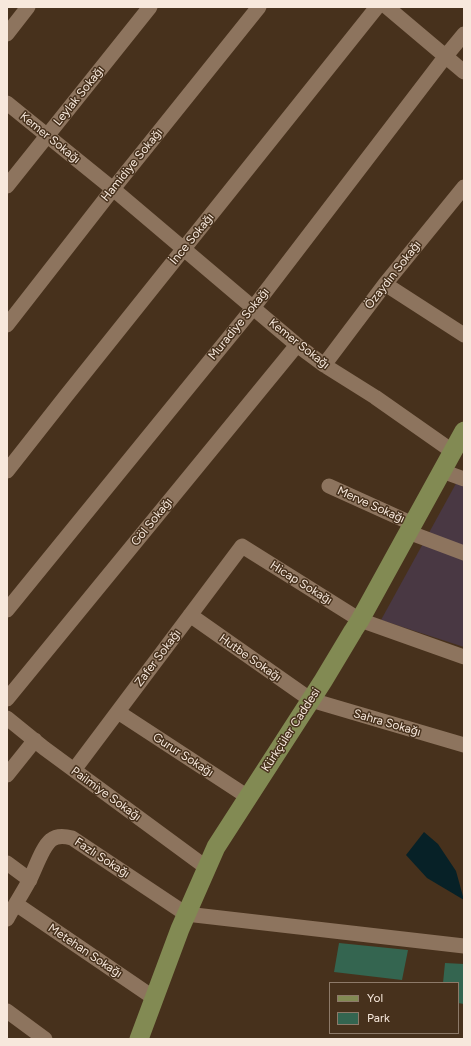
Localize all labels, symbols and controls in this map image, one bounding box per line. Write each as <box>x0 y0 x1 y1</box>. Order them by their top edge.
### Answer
street label: Leylak Sokağı <box>51 63 107 129</box>
street label: Kemer Sokağı <box>17 109 83 167</box>
street label: Hamidiye Sokağı <box>98 126 166 204</box>
street label: İnce Sokağı <box>167 210 217 268</box>
street label: Özaydın Sokağı <box>362 238 424 312</box>
street label: Muradiye Sokağı <box>206 285 272 363</box>
street label: Kemer Sokağı <box>266 316 332 372</box>
street label: Merve Sokağı <box>335 484 407 526</box>
street label: Göl Sokağı <box>128 495 176 549</box>
street label: Hicap Sokağı <box>267 558 335 608</box>
street label: Zafer Sokağı <box>132 627 184 689</box>
street label: Hutbe Sokağı <box>216 631 284 685</box>
street label: Kürkçüler Caddesi <box>259 685 323 775</box>
street label: Sahra Sokağı <box>352 707 422 739</box>
street label: Gurur Sokağı <box>150 730 216 780</box>
street label: Pailmiye Sokağı <box>68 764 144 824</box>
street label: Fazlı Sokağı <box>72 835 132 881</box>
street label: Metehan Sokağı <box>45 921 125 981</box>
legend <box>329 982 459 1034</box>
text: Yol <box>367 991 383 1005</box>
text: Park <box>367 1011 390 1025</box>

